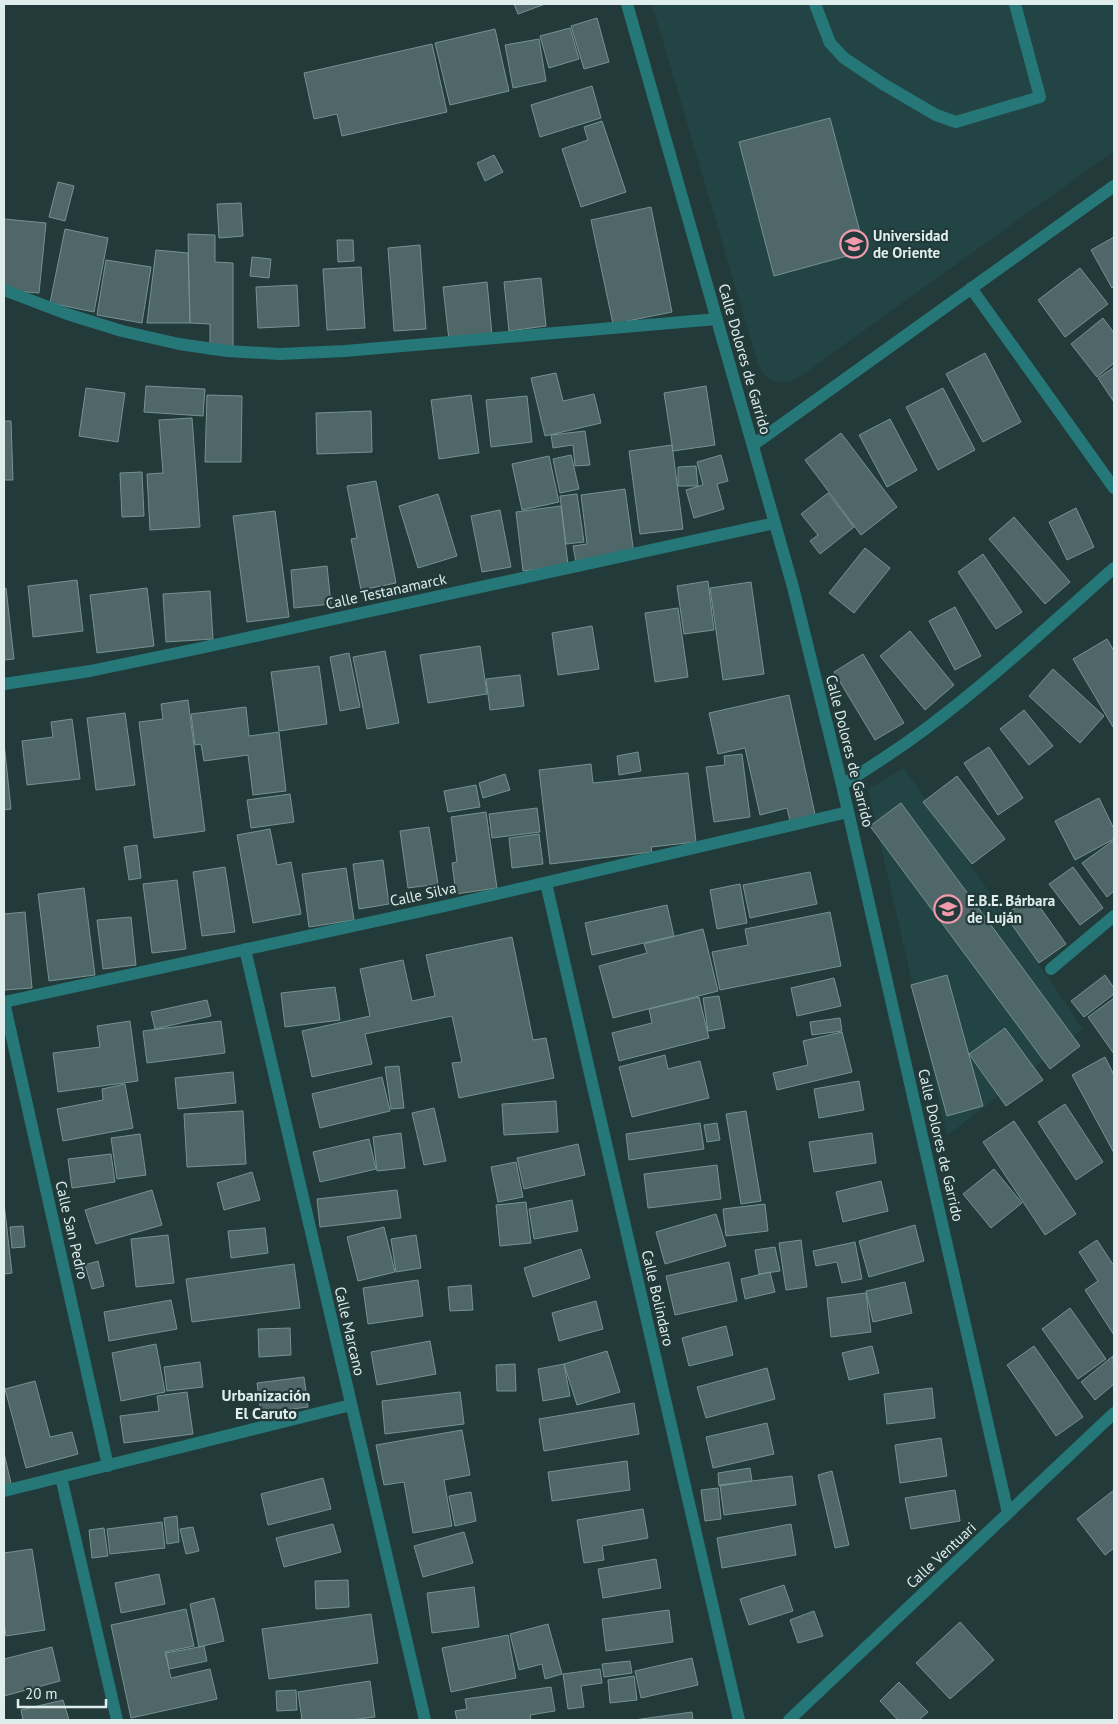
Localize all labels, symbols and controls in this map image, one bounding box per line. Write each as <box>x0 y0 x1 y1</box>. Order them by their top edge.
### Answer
place label: Universidad de Oriente <box>873 226 949 262</box>
school or university icon: Universidad de Oriente <box>839 229 869 259</box>
street label: Calle Dolores de Garrido <box>714 281 776 437</box>
street label: Calle Testanamarck <box>324 569 449 613</box>
street label: Calle Dolores de Garrido <box>822 673 878 829</box>
street label: Calle Silva <box>388 878 458 910</box>
place label: E.B.E. Bárbara de Luján <box>967 891 1055 927</box>
school or university icon: E.B.E. Bárbara de Luján <box>933 894 963 924</box>
street label: Calle Dolores de Garrido <box>914 1067 968 1223</box>
street label: Calle San Pedro <box>51 1179 93 1281</box>
street label: Calle Bolindaro <box>638 1248 678 1348</box>
street label: Calle Marcano <box>331 1285 369 1377</box>
district label: Urbanización El Caruto <box>222 1385 311 1423</box>
street label: Calle Ventuari <box>902 1518 980 1592</box>
scale bar <box>18 1676 105 1708</box>
text: 20 m <box>25 1684 58 1703</box>

